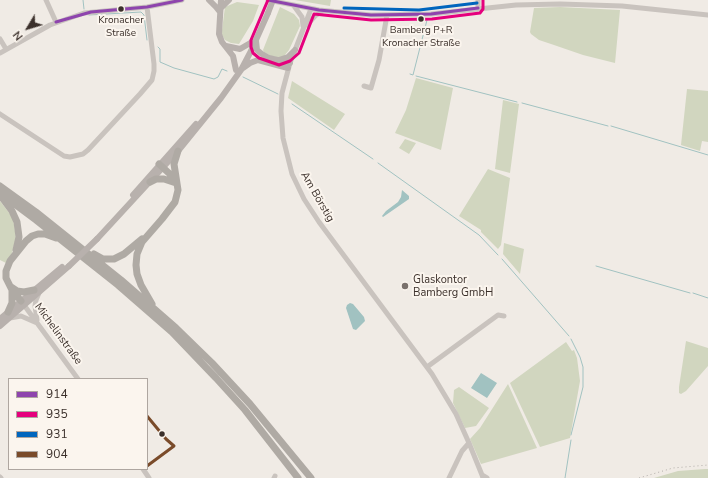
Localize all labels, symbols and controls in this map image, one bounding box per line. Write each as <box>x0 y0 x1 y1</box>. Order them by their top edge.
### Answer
marker: Kronacher Straße <box>116 4 126 14</box>
north arrow <box>8 8 48 48</box>
marker: Bamberg P+R Kronacher Straße <box>416 14 426 24</box>
place label: Kronacher Straße <box>98 15 144 38</box>
place label: Bamberg P+R Kronacher Straße <box>382 25 460 48</box>
text: N <box>10 28 27 44</box>
street label: Am Börstig <box>297 170 337 224</box>
place label: Glaskontor Bamberg GmbH <box>413 273 493 299</box>
marker: Glaskontor Bamberg GmbH <box>400 281 410 291</box>
street label: Michelinstraße <box>31 301 85 367</box>
legend <box>8 378 148 470</box>
text: 914 <box>46 386 68 402</box>
text: 935 <box>46 406 68 422</box>
text: 931 <box>46 426 68 442</box>
unlabelled marker <box>157 429 167 439</box>
text: 904 <box>46 446 68 462</box>

